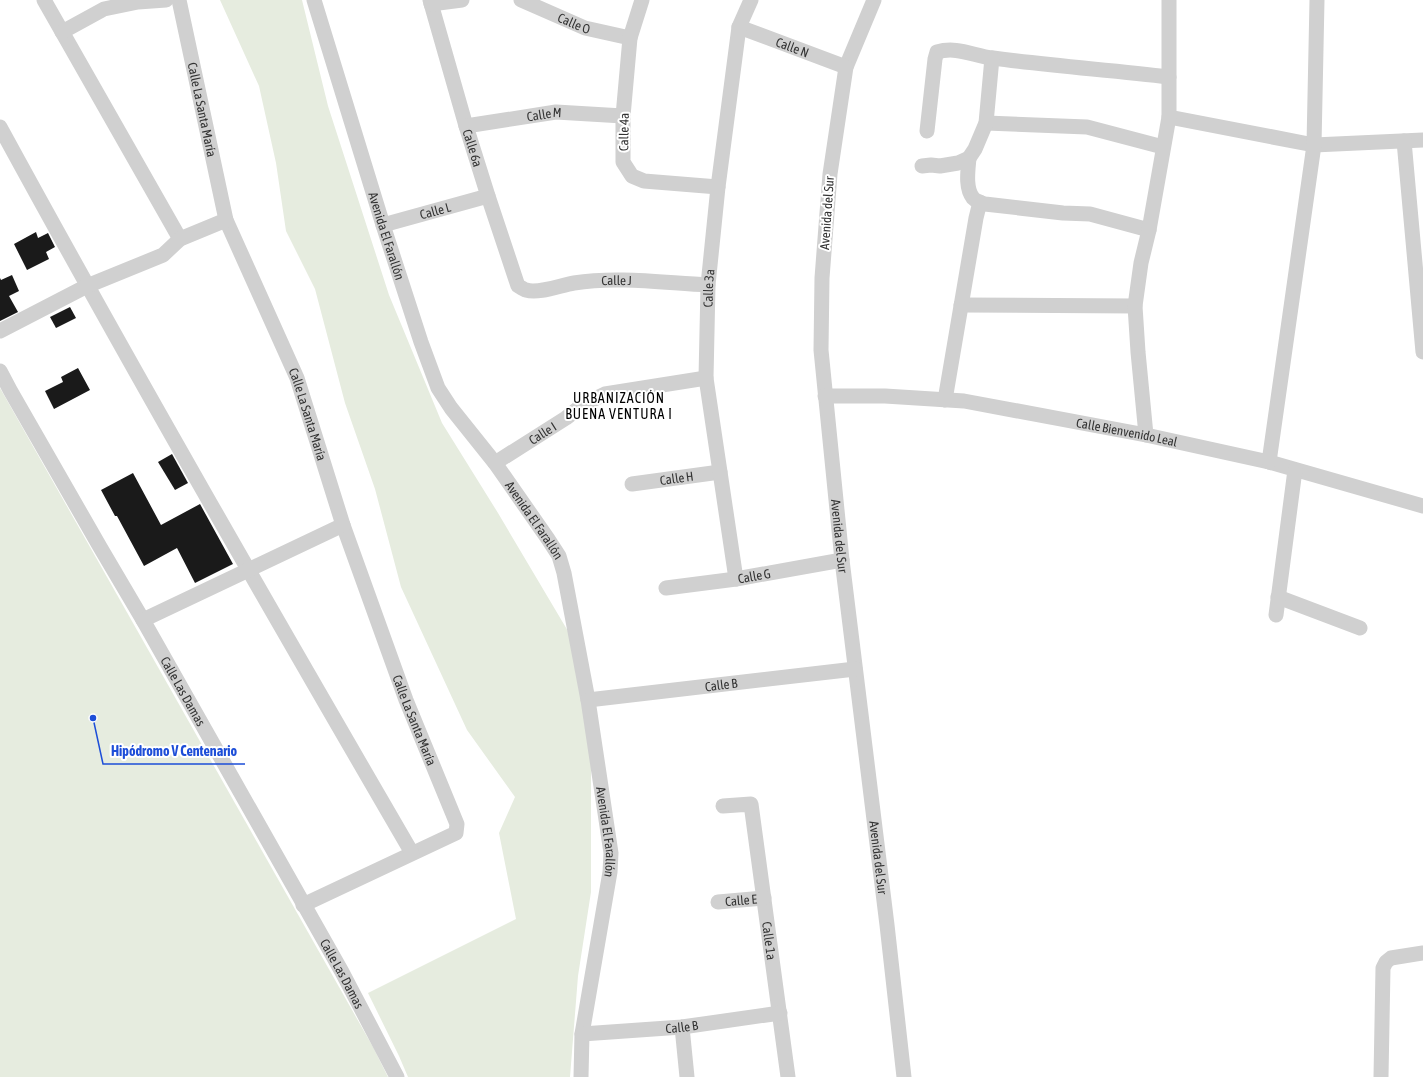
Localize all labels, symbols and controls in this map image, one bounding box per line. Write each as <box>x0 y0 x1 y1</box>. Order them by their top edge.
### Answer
street label: Calle O <box>556 10 592 37</box>
street label: Calle N <box>774 34 811 60</box>
street label: Calle La Santa María <box>185 61 220 158</box>
street label: Calle M <box>526 104 562 124</box>
street label: Calle 4a <box>616 113 632 151</box>
street label: Calle 6a <box>460 127 486 169</box>
street label: Avenida del Sur <box>817 176 837 250</box>
street label: Avenida El Farallón <box>366 190 408 282</box>
street label: Calle L <box>418 199 452 222</box>
street label: Calle 3a <box>700 268 717 308</box>
street label: Calle J <box>601 272 632 288</box>
street label: Calle La Santa María <box>286 366 330 462</box>
district label: URBANIZACIÓN BUENA VENTURA I <box>565 390 673 422</box>
street label: Calle Bienvenido Leal <box>1075 415 1179 449</box>
street label: Calle I <box>526 419 559 447</box>
street label: Calle H <box>659 468 694 488</box>
street label: Avenida El Farallón <box>502 478 566 562</box>
street label: Avenida del Sur <box>828 499 851 574</box>
street label: Calle G <box>736 565 772 586</box>
street label: Calle Las Damas <box>158 654 209 729</box>
street label: Calle La Santa María <box>390 673 440 768</box>
street label: Calle B <box>704 675 739 694</box>
callout: Hipódromo V Centenario <box>103 738 245 764</box>
text: Hipódromo V Centenario <box>111 743 238 759</box>
street label: Avenida El Farallón <box>594 786 619 879</box>
street label: Avenida del Sur <box>867 820 891 895</box>
street label: Calle E <box>724 891 758 909</box>
street label: Calle 1a <box>760 921 780 961</box>
street label: Calle Las Damas <box>317 936 367 1011</box>
street label: Calle B <box>665 1017 700 1036</box>

